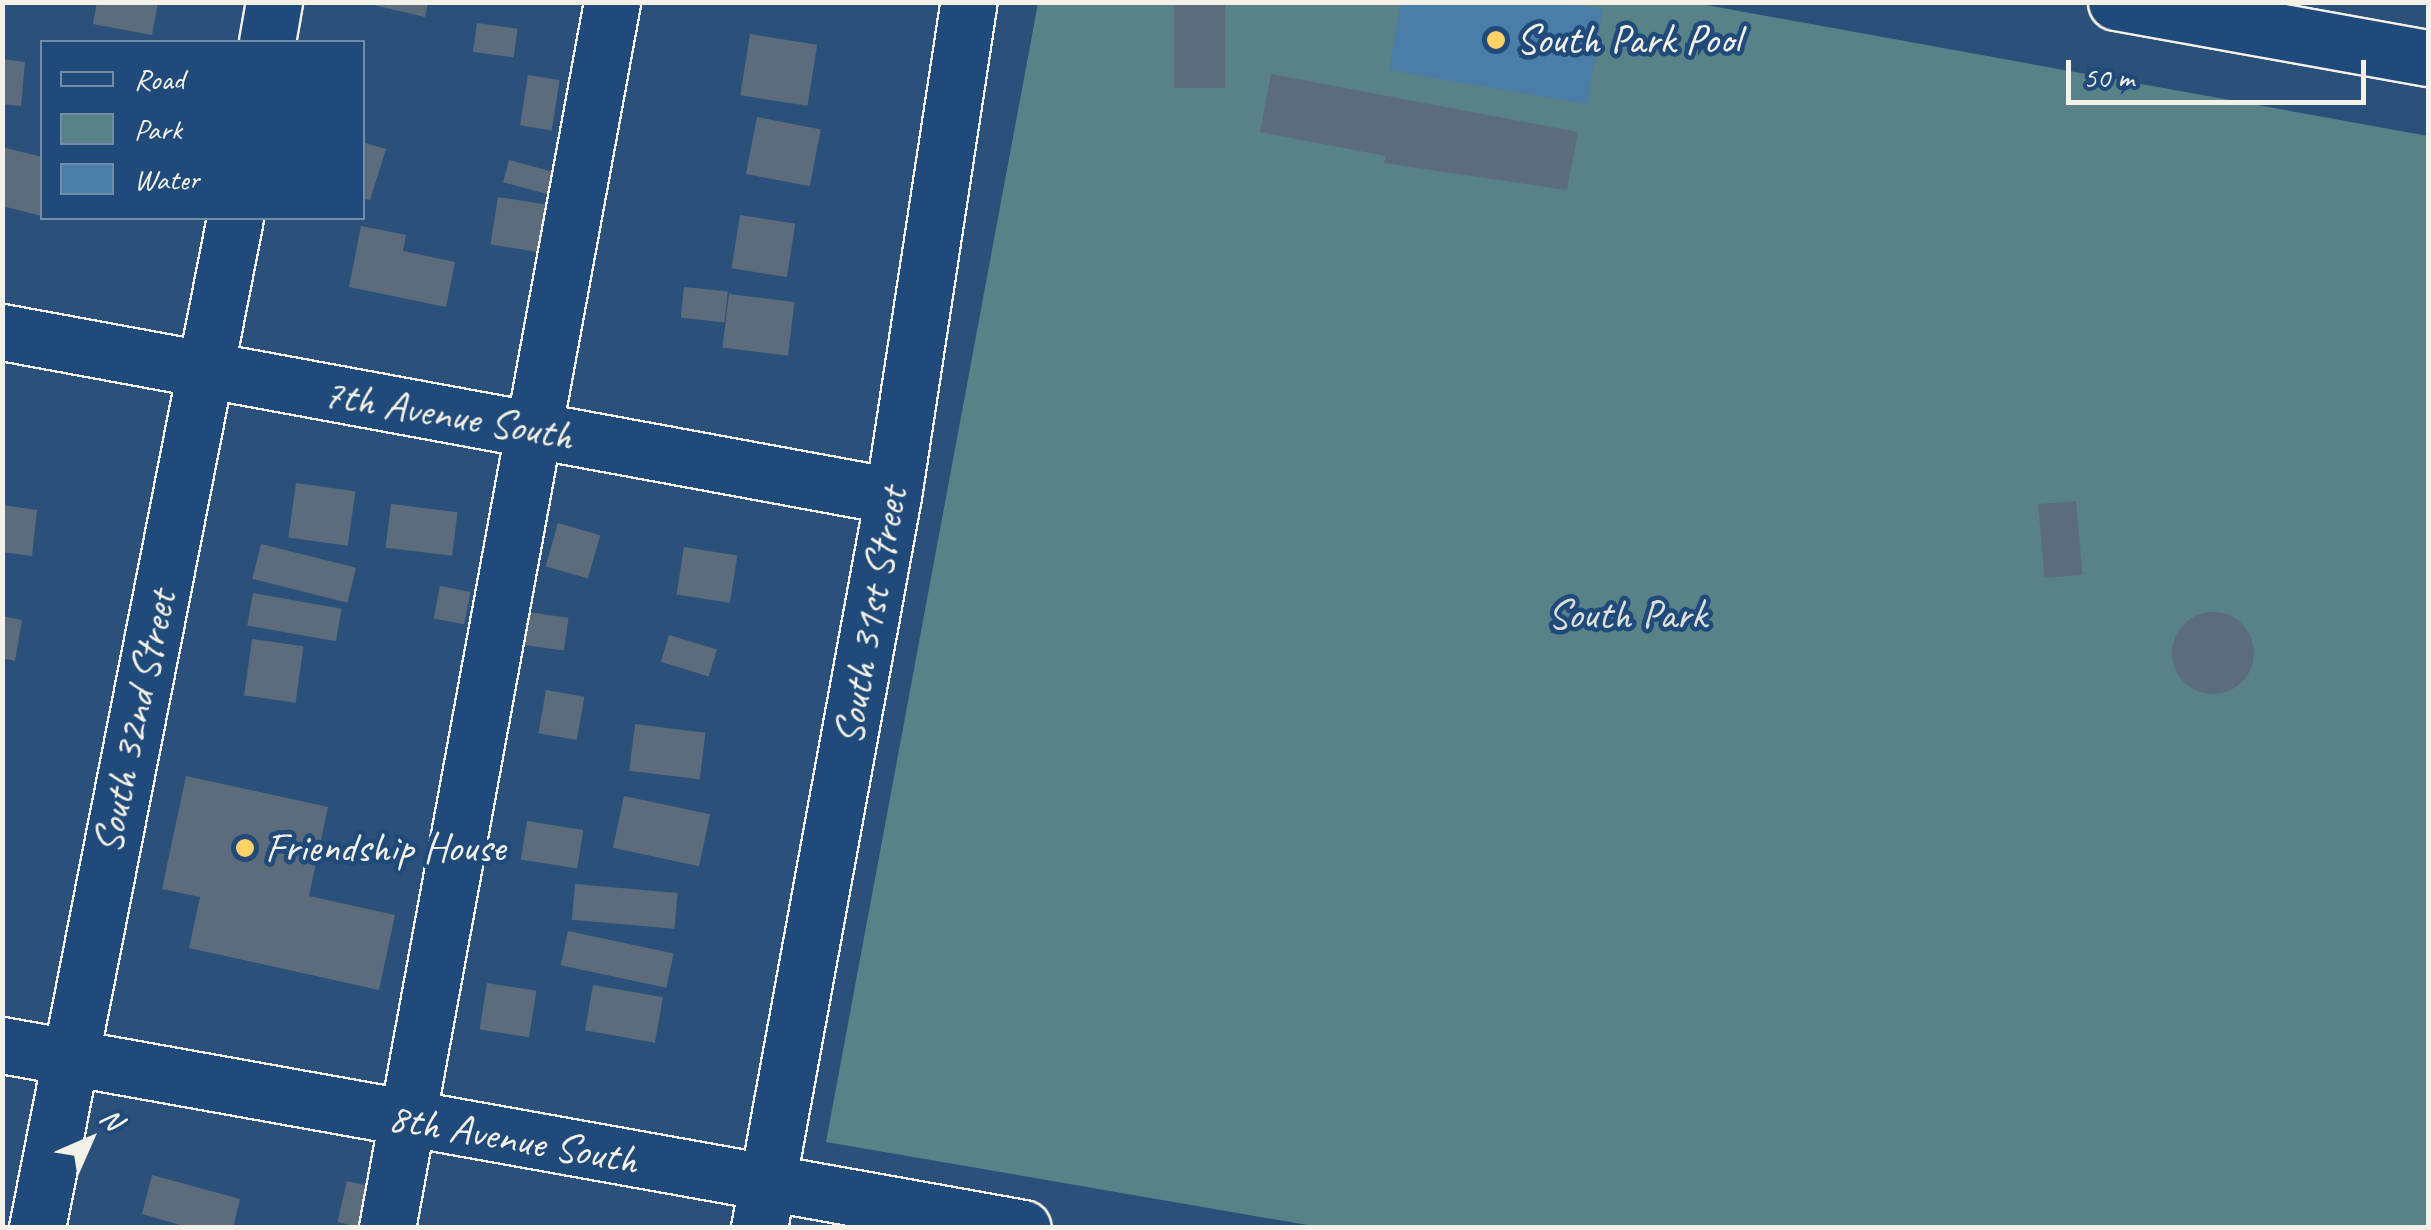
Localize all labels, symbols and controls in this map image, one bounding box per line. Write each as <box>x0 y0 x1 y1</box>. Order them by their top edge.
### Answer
place label: South Park Pool <box>1516 15 1741 65</box>
marker: South Park Pool <box>1485 29 1507 51</box>
legend <box>40 40 365 220</box>
scale bar <box>2071 40 2371 102</box>
text: 50 m <box>2083 58 2134 96</box>
text: Road <box>134 60 184 98</box>
text: Park <box>134 110 182 148</box>
text: Water <box>134 160 199 198</box>
street label: 7th Avenue South <box>320 368 576 462</box>
street label: South 31st Street <box>824 483 918 749</box>
street label: South 32nd Street <box>82 586 188 858</box>
park label: South Park <box>1547 590 1707 640</box>
place label: Friendship House <box>265 823 505 873</box>
marker: Friendship House <box>234 837 256 859</box>
north arrow <box>40 1090 140 1190</box>
street label: 8th Avenue South <box>385 1092 641 1186</box>
text: N <box>93 1100 130 1137</box>

